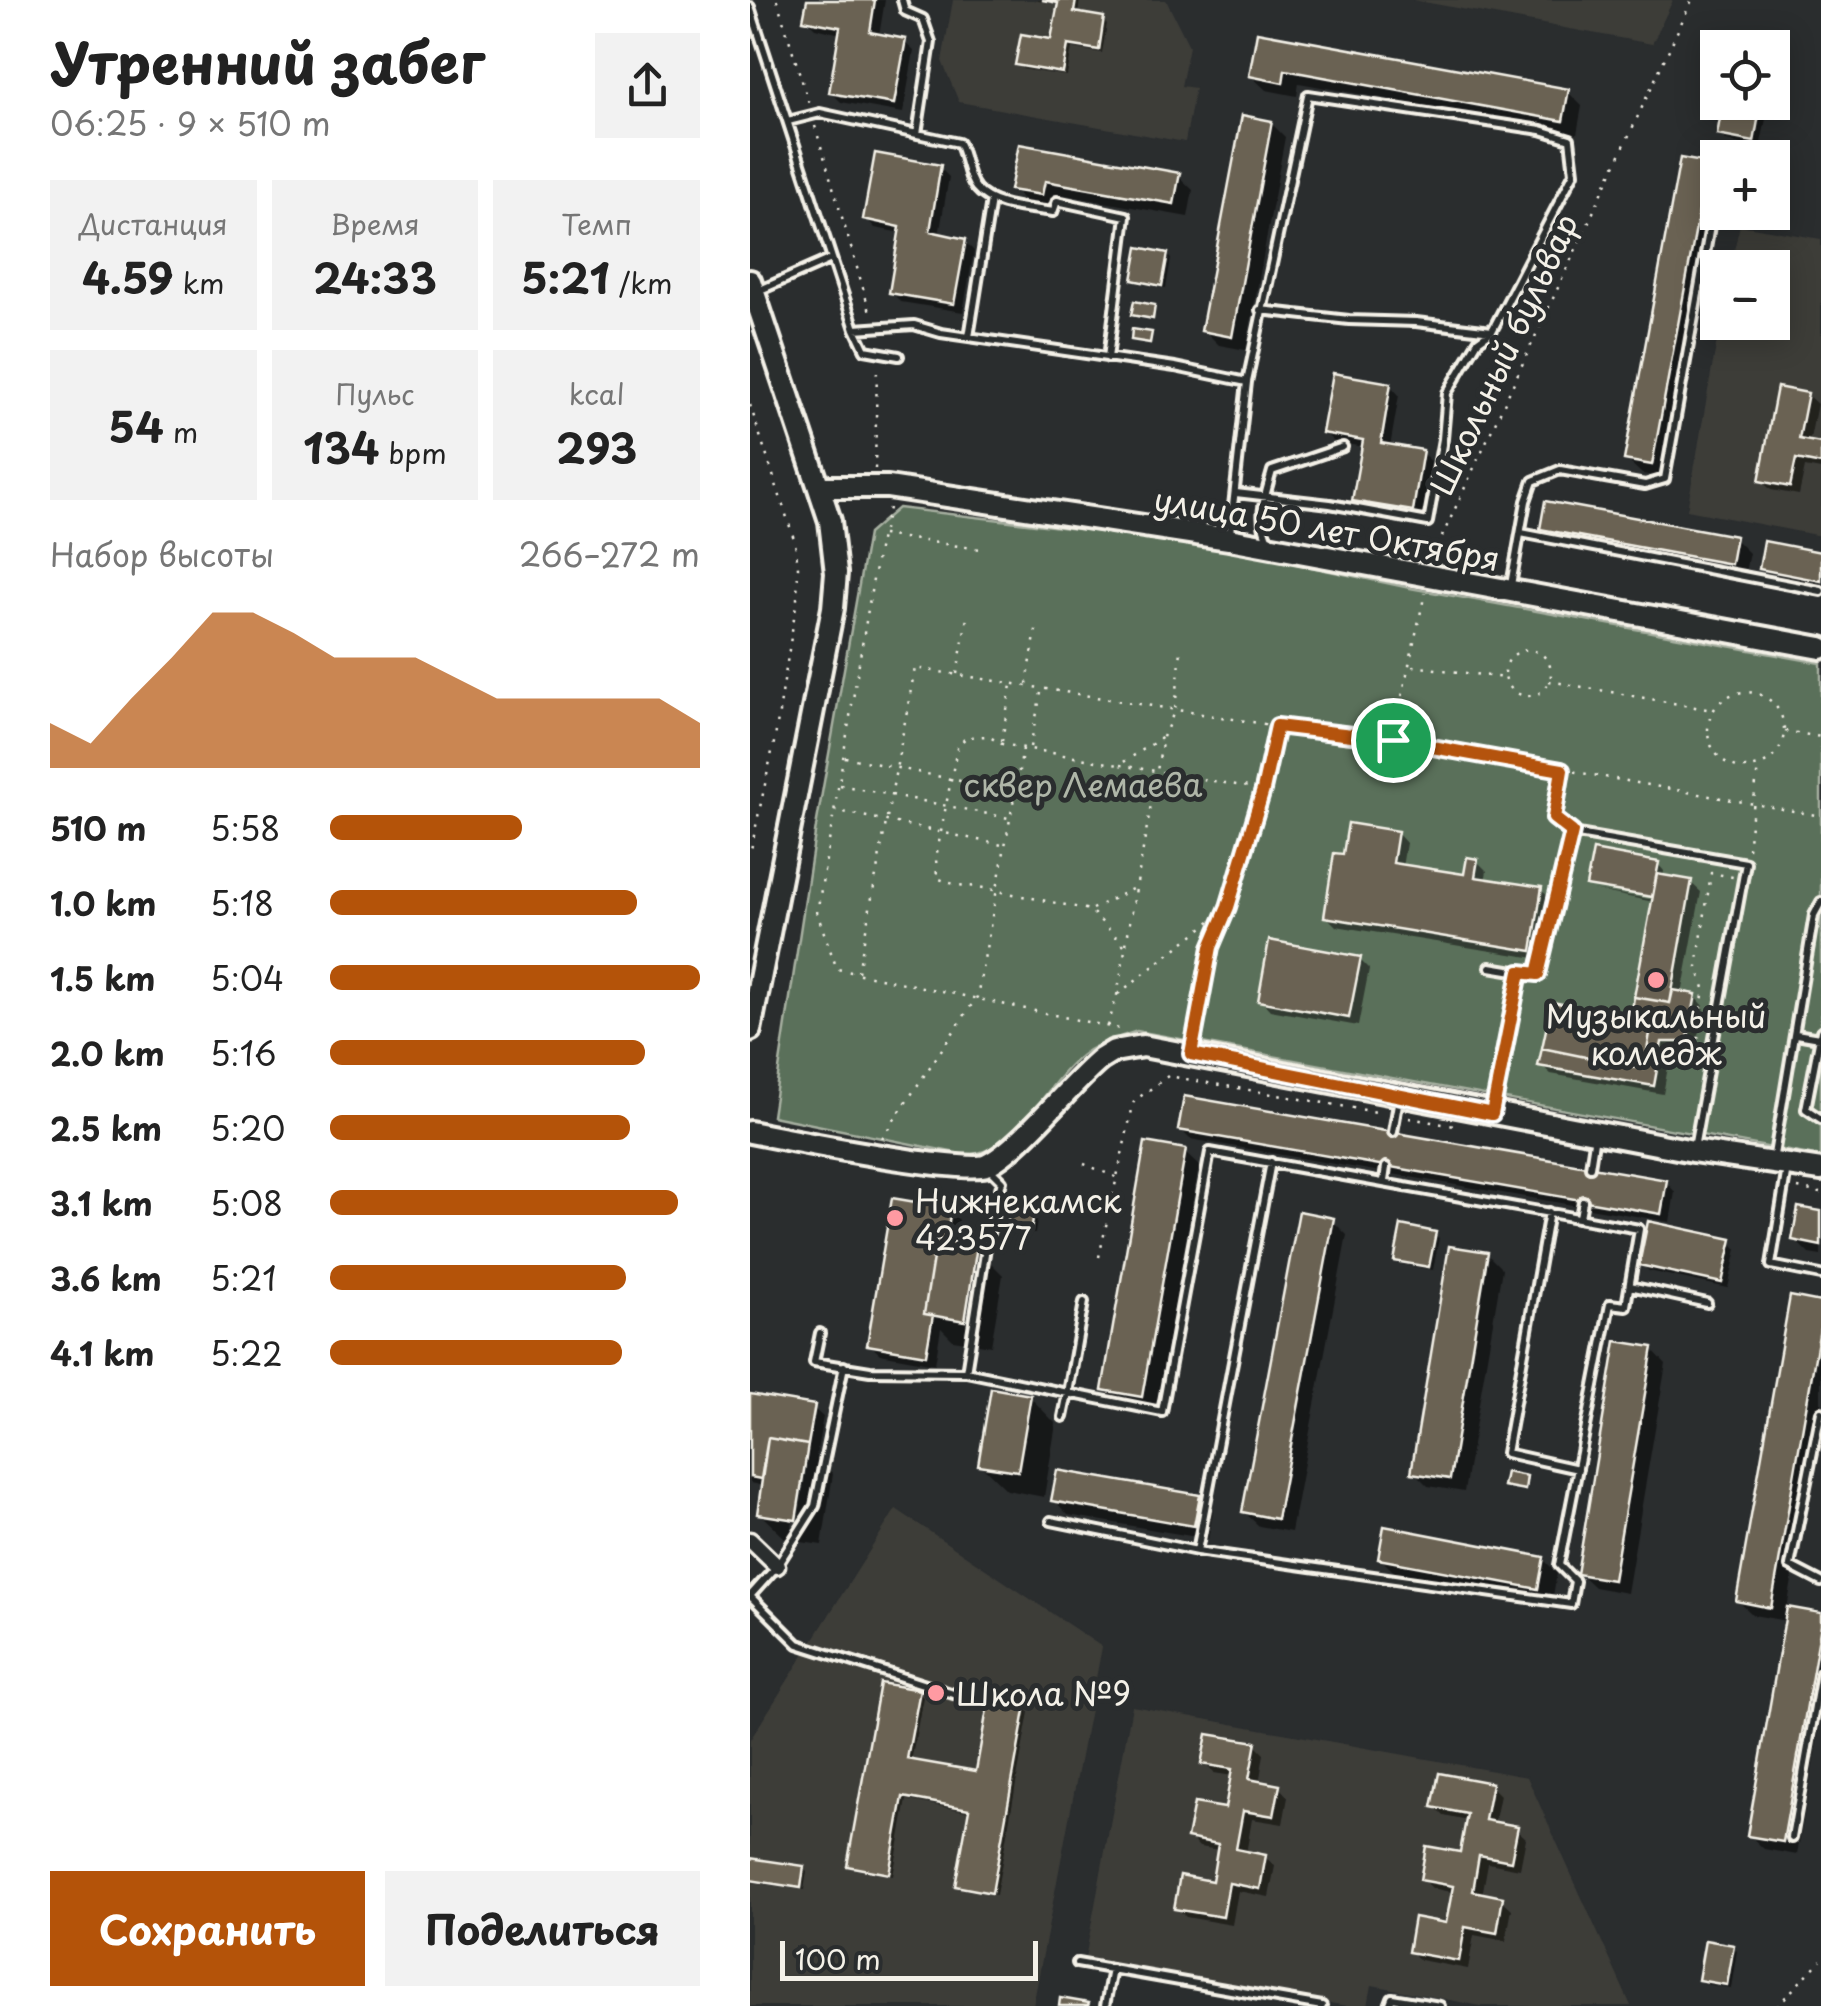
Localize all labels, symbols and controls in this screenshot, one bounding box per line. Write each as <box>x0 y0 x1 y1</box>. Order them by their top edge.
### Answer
text: Утренний забег <box>50 20 485 103</box>
map controls <box>1700 30 1790 340</box>
button: locate <box>1700 30 1790 120</box>
button: share <box>595 33 700 138</box>
text: 06:25 · 9 × 510 m <box>50 99 331 147</box>
button: + <box>1700 140 1790 230</box>
text: Дистанция <box>79 202 228 245</box>
text: Время <box>330 202 420 245</box>
text: Темп <box>561 202 632 245</box>
street label: Школьный бульвар <box>1417 205 1589 503</box>
text: 4.59 <box>82 245 173 308</box>
text: 24:33 <box>313 245 437 308</box>
text: 5:21 <box>521 245 610 308</box>
button: − <box>1700 250 1790 340</box>
text: km <box>173 261 225 304</box>
text: /km <box>610 261 672 304</box>
text: Пульс <box>335 372 415 415</box>
text: kcal <box>569 372 625 415</box>
text: 54 <box>108 394 164 457</box>
text: m <box>164 410 198 453</box>
text: 134 <box>303 415 379 478</box>
text: 293 <box>556 415 637 478</box>
text: bpm <box>379 431 447 474</box>
street label: улица 50 лет Октября <box>1150 474 1504 582</box>
text: Набор высоты <box>50 530 274 578</box>
text: 266–272 m <box>519 530 700 578</box>
pin <box>1351 698 1436 783</box>
icon: arrive <box>1366 713 1421 768</box>
park label: сквер Лемаева <box>964 760 1203 808</box>
text: 510 m <box>50 804 146 852</box>
text: 5:58 <box>210 804 280 852</box>
text: 1.0 km <box>50 879 156 927</box>
text: 5:18 <box>210 879 274 927</box>
text: 1.5 km <box>50 954 155 1002</box>
text: 5:04 <box>210 954 284 1002</box>
marker: Музыкальный колледж <box>1645 969 1667 991</box>
place label: Музыкальный колледж <box>1546 991 1766 1076</box>
text: 2.0 km <box>50 1029 165 1077</box>
text: 5:16 <box>210 1029 277 1077</box>
text: 2.5 km <box>50 1104 162 1152</box>
text: 5:20 <box>210 1104 285 1152</box>
place label: Нижнекамск 423577 <box>915 1176 1122 1261</box>
text: 3.1 km <box>50 1179 153 1227</box>
text: 5:08 <box>210 1179 283 1227</box>
marker: Нижнекамск 423577 <box>884 1207 906 1229</box>
text: 3.6 km <box>50 1254 162 1302</box>
text: 5:21 <box>210 1254 277 1302</box>
text: 4.1 km <box>50 1329 154 1377</box>
text: 5:22 <box>210 1329 283 1377</box>
place label: Школа №9 <box>956 1669 1131 1717</box>
marker: Школа №9 <box>925 1682 947 1704</box>
button: Сохранить <box>50 1871 365 1986</box>
button: Поделиться <box>385 1871 700 1986</box>
scale bar <box>780 1936 1038 1980</box>
text: 100 m <box>795 1937 881 1980</box>

